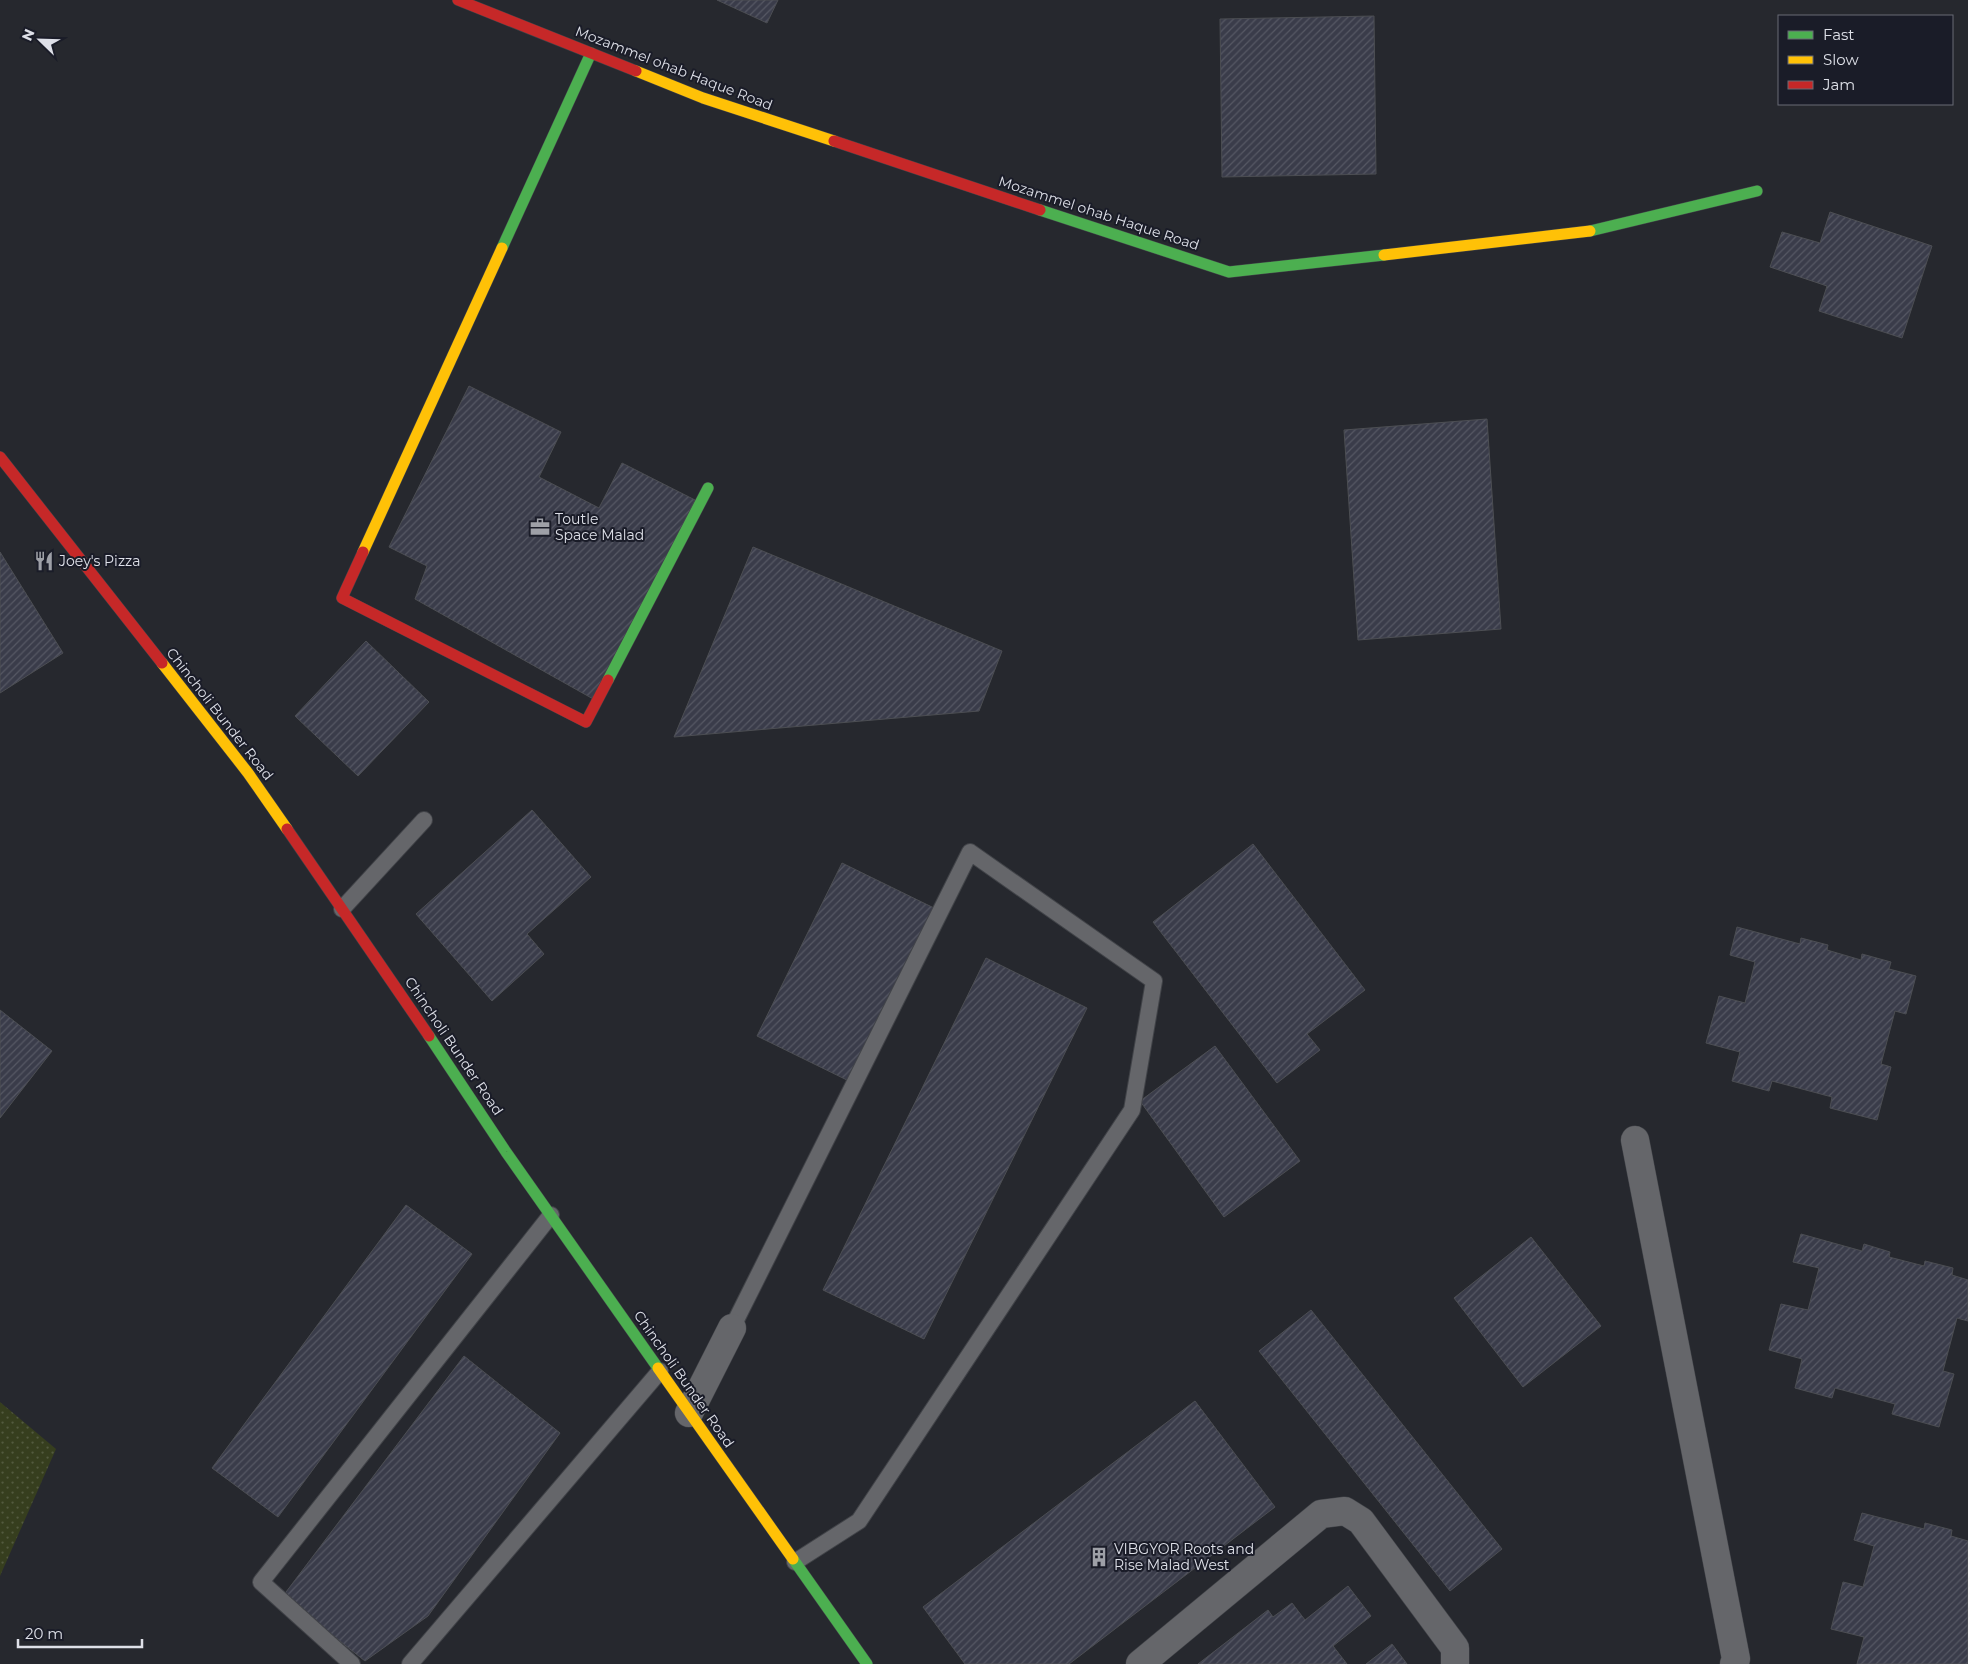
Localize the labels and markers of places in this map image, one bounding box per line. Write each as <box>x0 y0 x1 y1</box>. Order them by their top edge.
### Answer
place label: Toutle Space Malad <box>555 510 644 544</box>
office icon: Toutle Space Malad <box>529 516 551 538</box>
restaurant icon: Joey's Pizza <box>33 550 55 572</box>
place label: Joey's Pizza <box>58 552 140 570</box>
place label: VIBGYOR Roots and Rise Malad West <box>1114 1540 1254 1574</box>
building icon: VIBGYOR Roots and Rise Malad West <box>1088 1546 1110 1568</box>

